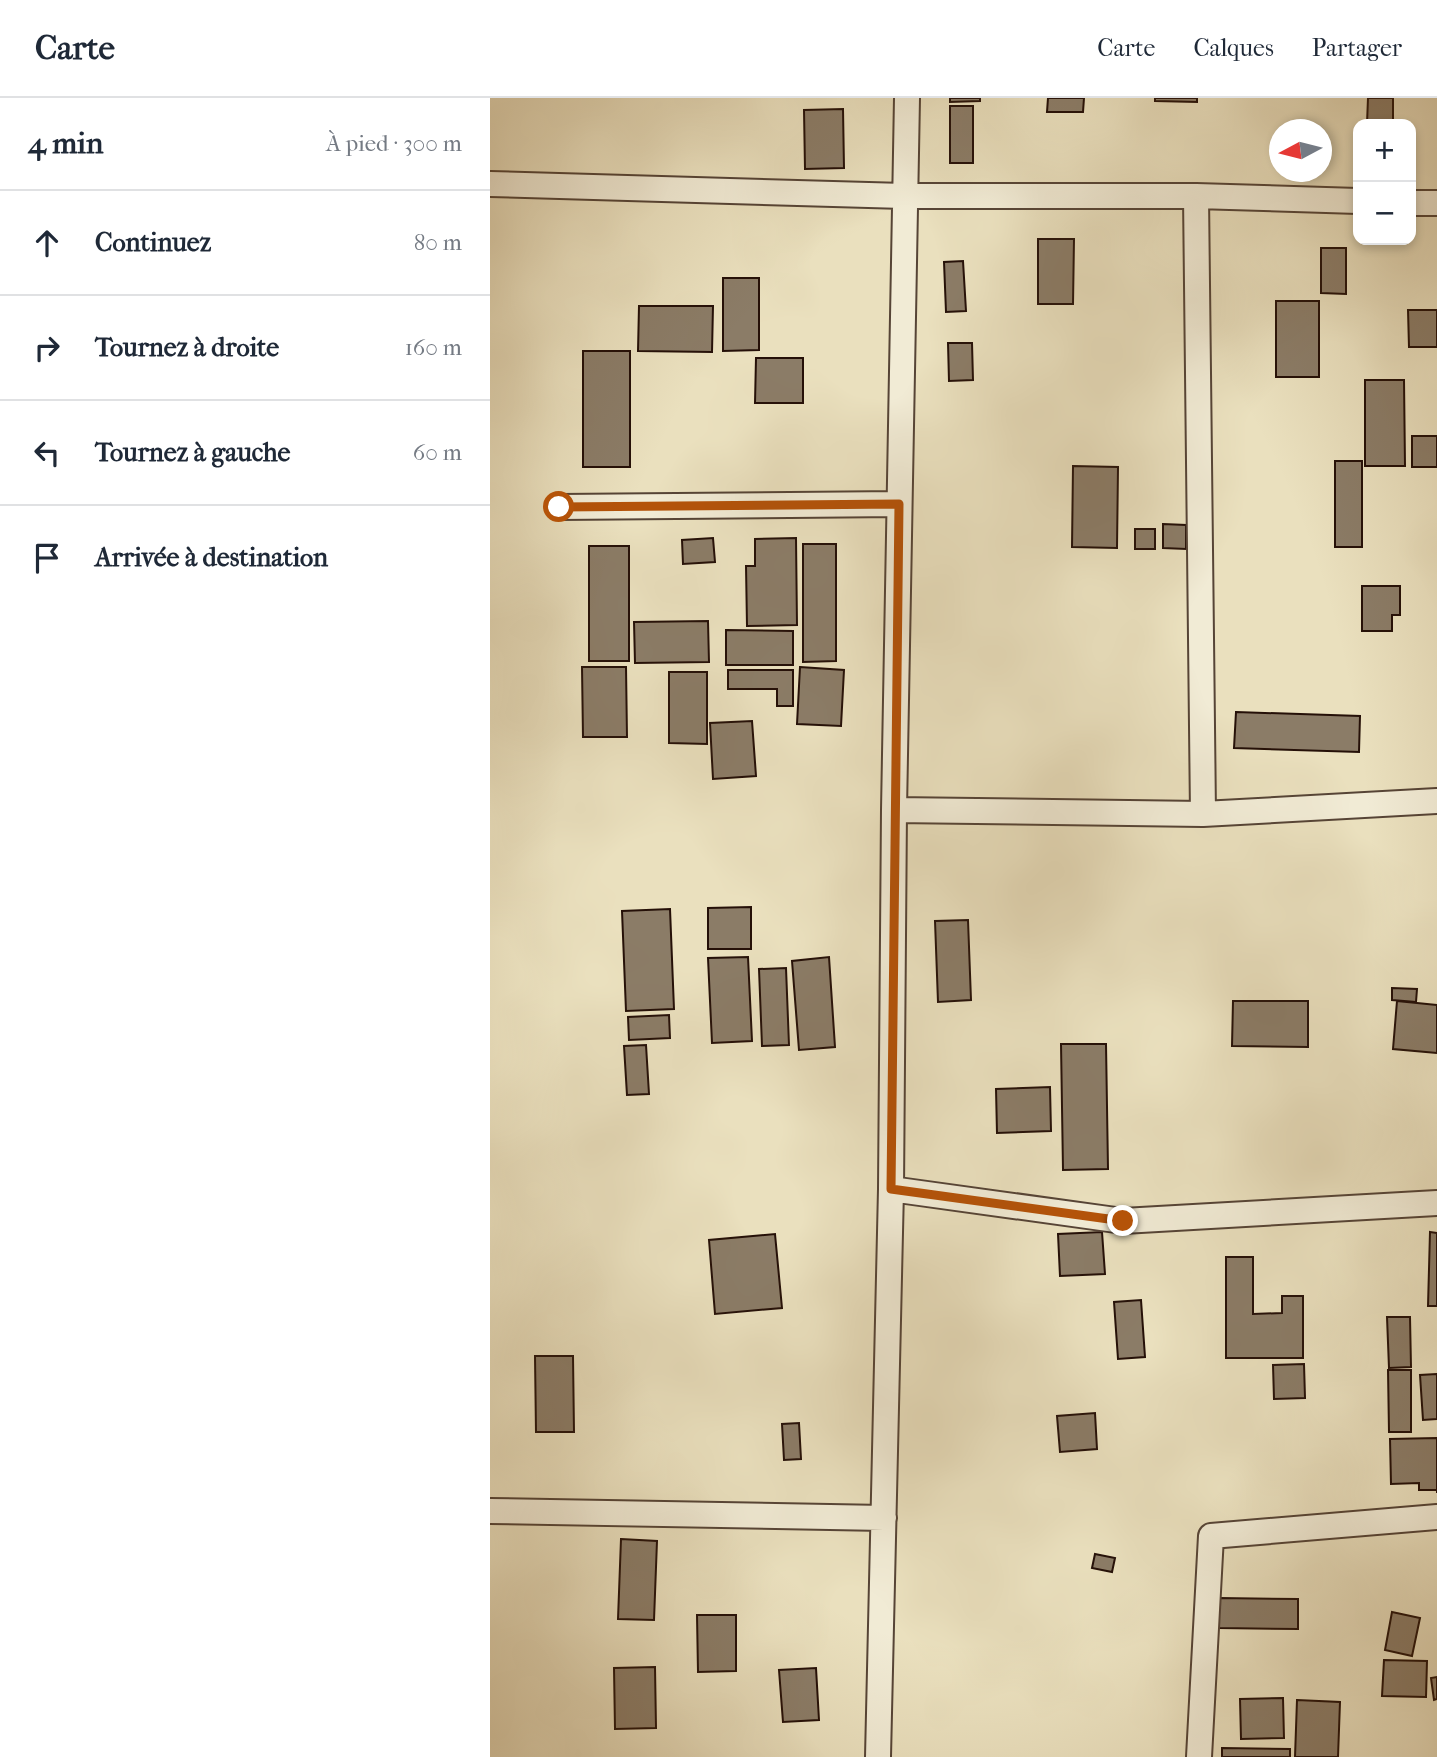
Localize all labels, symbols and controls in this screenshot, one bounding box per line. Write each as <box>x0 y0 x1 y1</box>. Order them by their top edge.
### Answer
text: Carte <box>35 29 115 68</box>
text: Carte <box>1097 34 1155 62</box>
text: Calques <box>1193 34 1274 62</box>
text: Partager <box>1312 34 1402 62</box>
north arrow <box>1269 119 1332 182</box>
map controls <box>1353 119 1416 245</box>
button: + <box>1353 119 1416 182</box>
text: 4 min <box>28 126 103 161</box>
text: À pied · 300 m <box>326 130 462 157</box>
button: − <box>1353 182 1416 245</box>
icon: ahead <box>28 224 66 262</box>
text: Continuez <box>95 227 211 258</box>
text: 80 m <box>414 229 462 256</box>
icon: right <box>28 329 66 367</box>
text: Tournez à droite <box>95 332 279 363</box>
text: 160 m <box>405 334 462 361</box>
icon: left <box>28 434 66 472</box>
text: Tournez à gauche <box>95 437 290 468</box>
text: 60 m <box>413 439 462 466</box>
route start <box>543 491 574 522</box>
icon: arrive <box>28 539 66 577</box>
text: Arrivée à destination <box>95 542 328 573</box>
route end <box>1107 1205 1138 1236</box>

